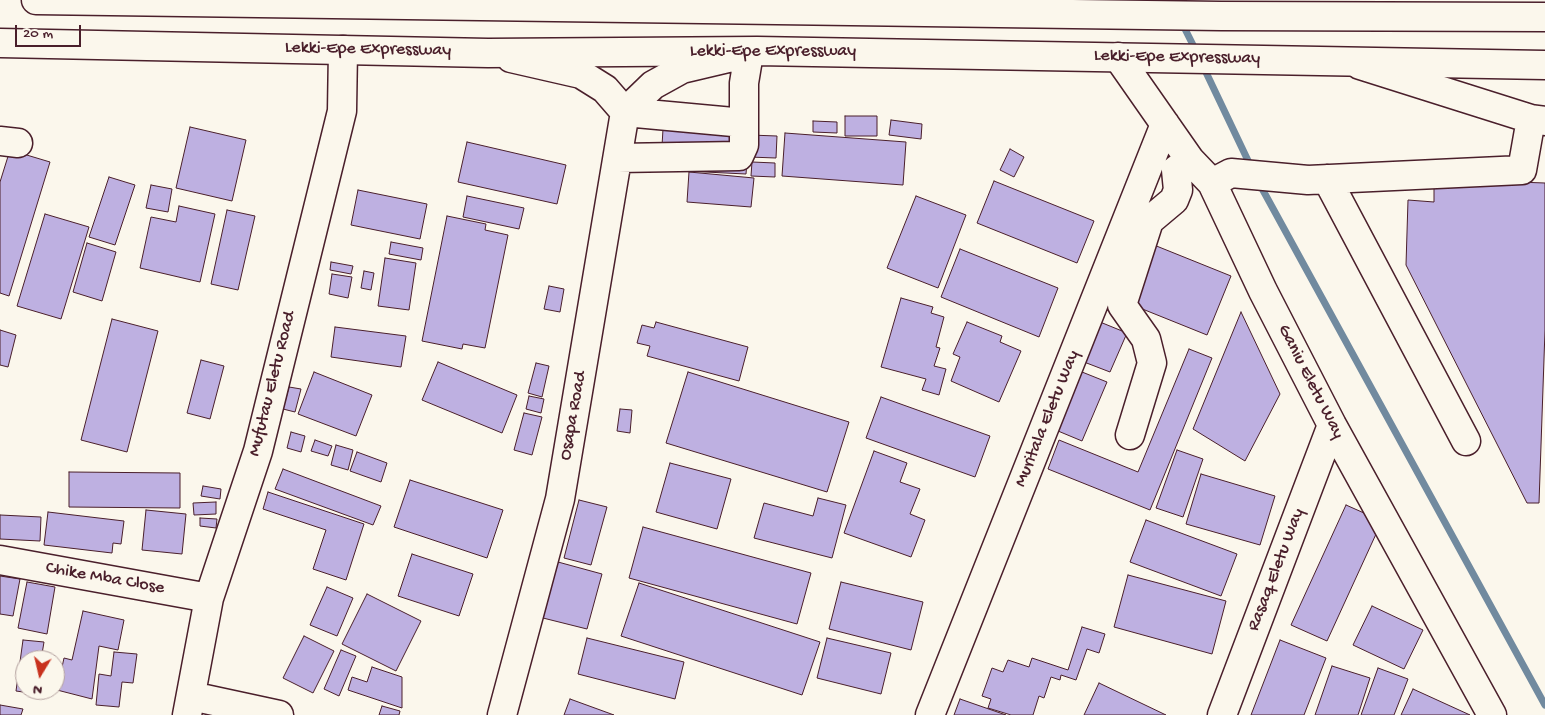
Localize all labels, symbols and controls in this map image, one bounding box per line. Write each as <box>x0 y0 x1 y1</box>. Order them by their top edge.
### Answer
scale bar <box>18 15 84 47</box>
text: 20 m <box>23 25 53 43</box>
street label: Lekki-Epe Expressway <box>285 38 451 62</box>
street label: Lekki-Epe Expressway <box>690 41 856 63</box>
street label: Lekki-Epe Expressway <box>1094 46 1260 70</box>
street label: Mufutau Eletu Road <box>245 309 301 459</box>
street label: Ganiu Eletu Way <box>1272 321 1348 443</box>
street label: Muritala Eletu Way <box>1011 348 1085 490</box>
street label: Osapa Road <box>556 370 592 462</box>
street label: Rasaq Eletu Way <box>1244 506 1310 634</box>
street label: Chike Mba Close <box>44 558 166 600</box>
north arrow <box>15 650 65 700</box>
text: N <box>32 680 44 698</box>

